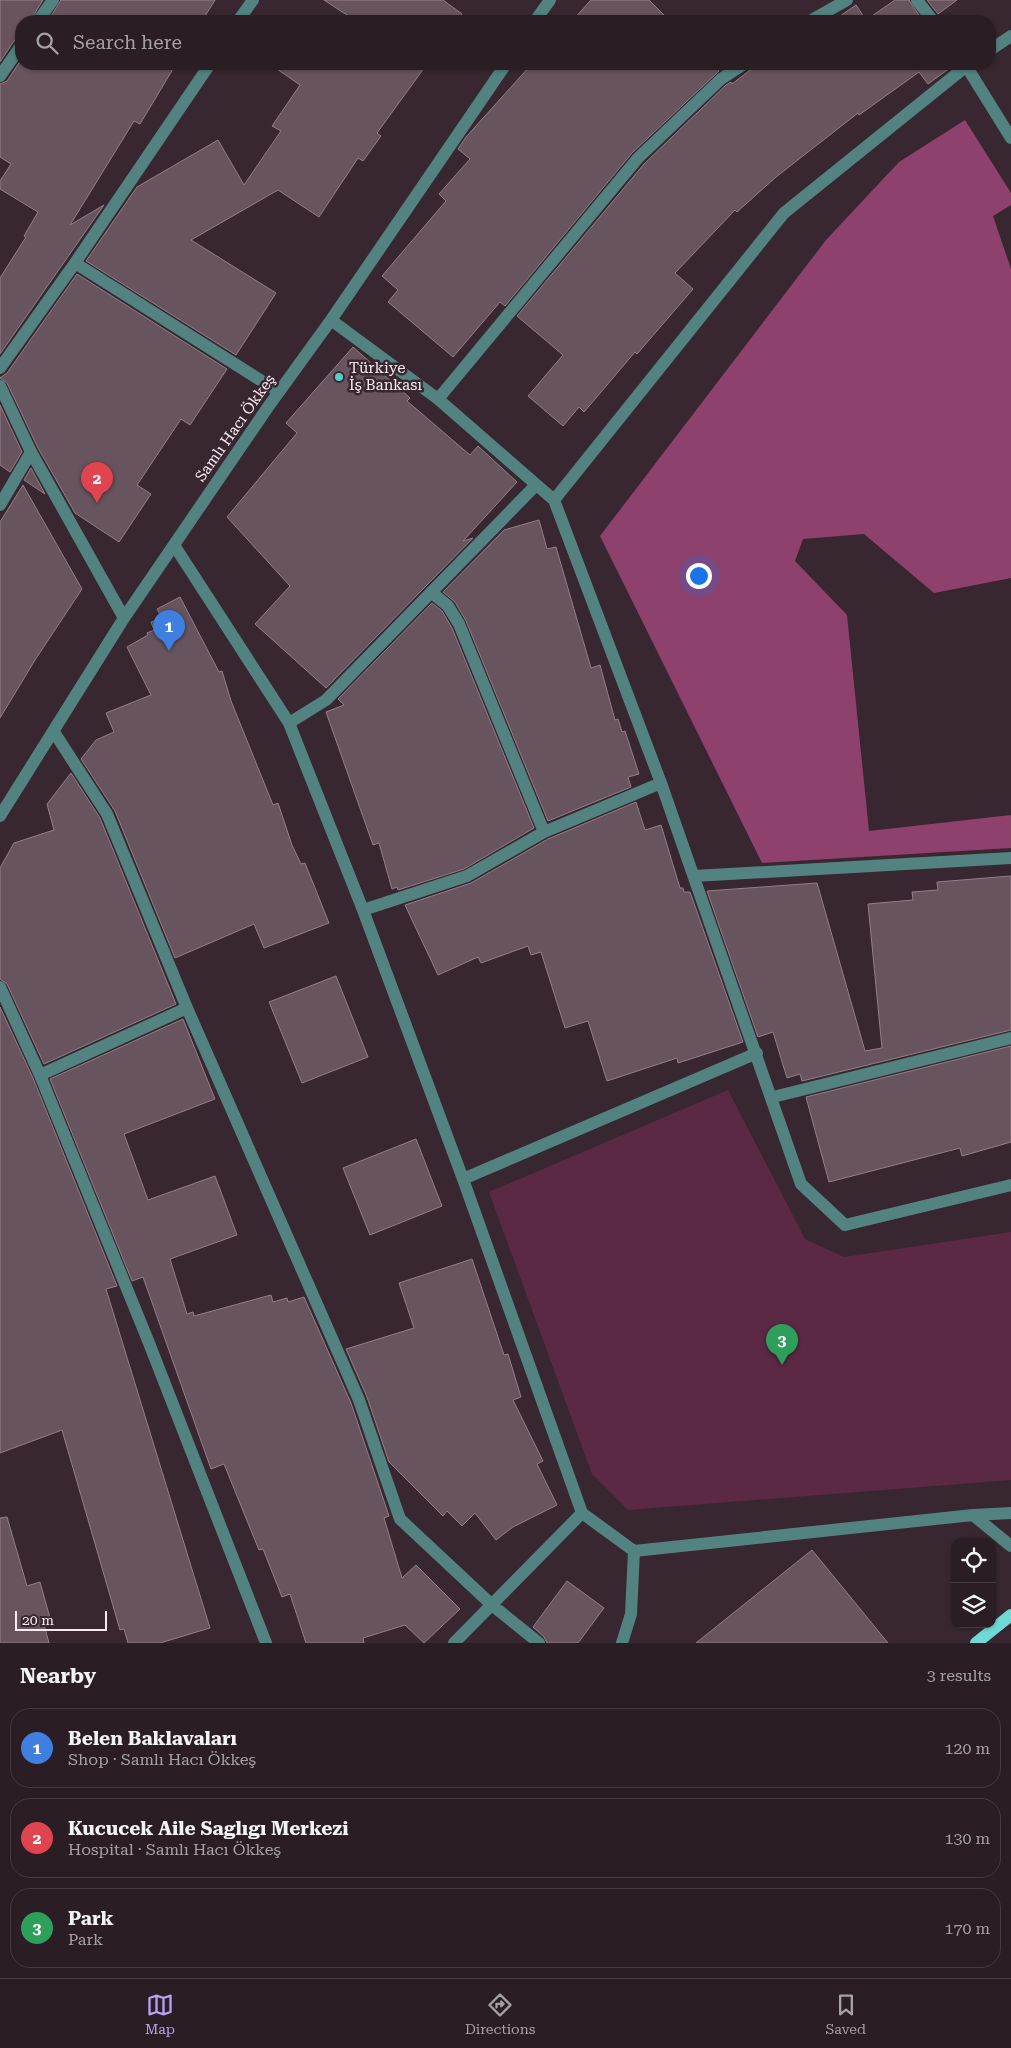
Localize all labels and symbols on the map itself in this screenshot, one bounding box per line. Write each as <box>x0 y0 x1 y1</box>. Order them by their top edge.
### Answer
place label: Türkiye İş Bankası <box>349 359 422 394</box>
street label: Samlı Hacı Ökkeş <box>191 371 279 485</box>
marker: Türkiye İş Bankası <box>333 371 345 383</box>
pin: 2 <box>81 462 113 503</box>
your location <box>686 563 712 589</box>
pin: 1 <box>153 610 185 651</box>
pin: 3 <box>766 1324 798 1365</box>
scale bar <box>15 1608 108 1631</box>

